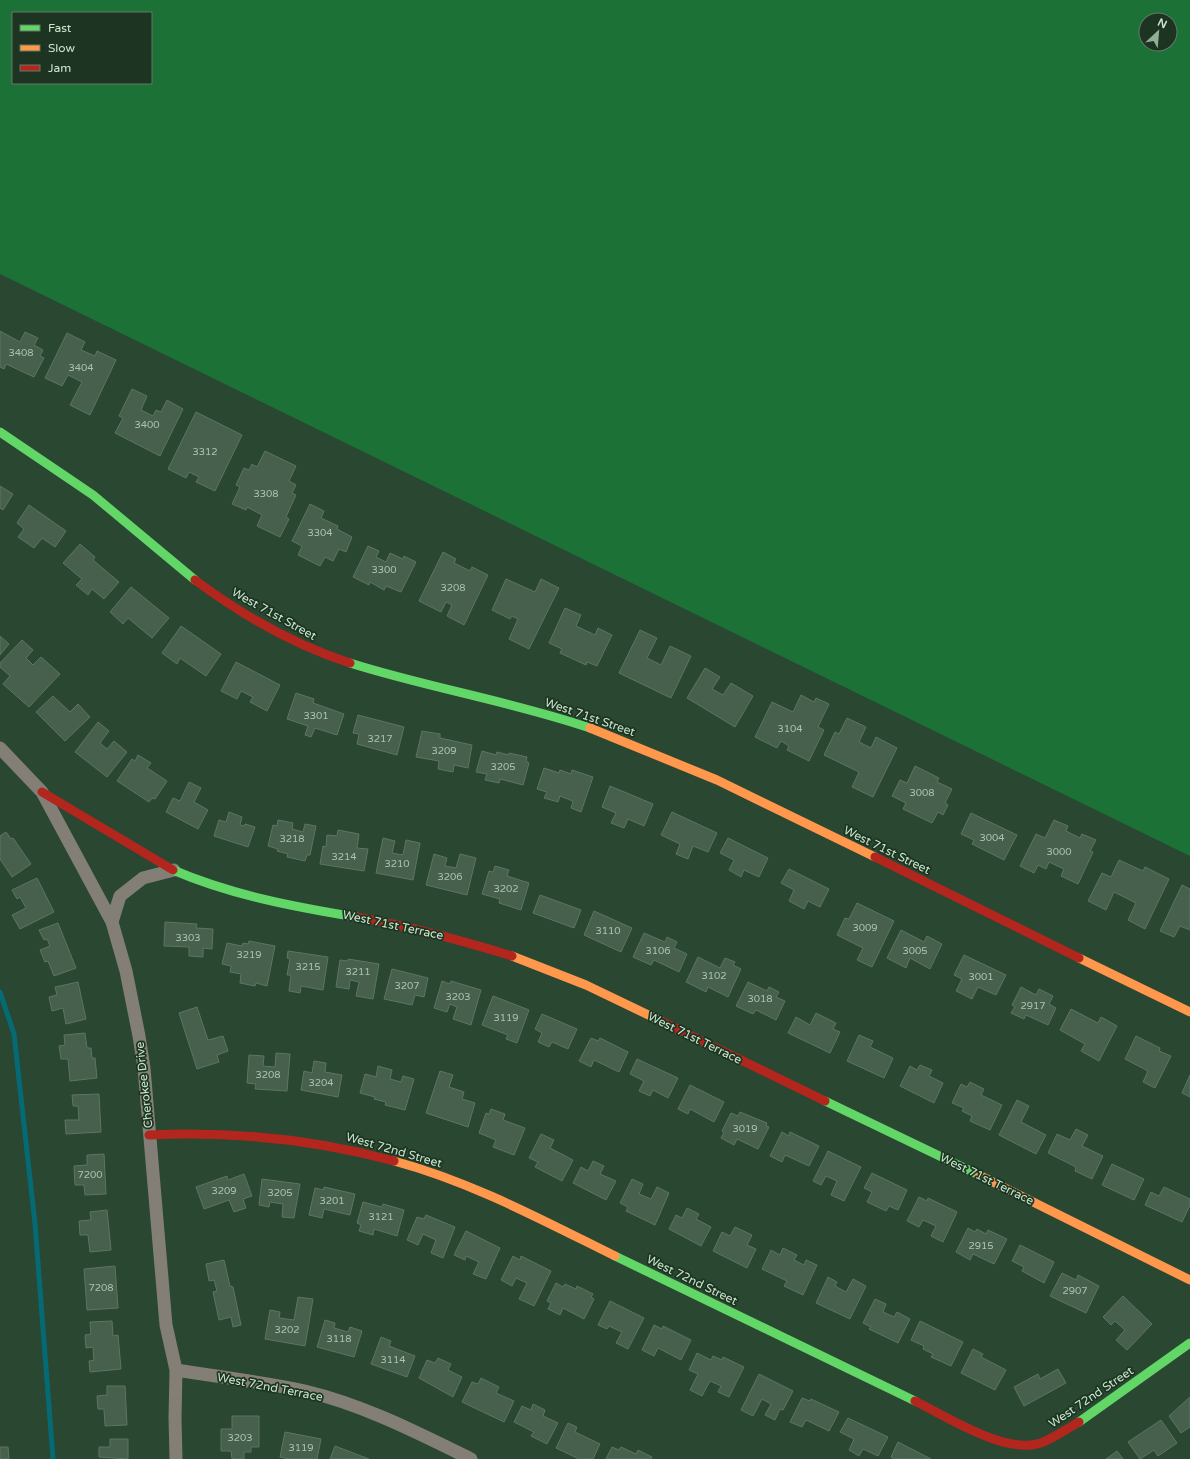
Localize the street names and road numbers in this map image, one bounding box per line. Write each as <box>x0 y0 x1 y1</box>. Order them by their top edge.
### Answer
street label: West 71st Street <box>229 585 319 643</box>
street label: West 71st Street <box>543 695 637 739</box>
street label: West 71st Street <box>841 823 933 877</box>
street label: West 71st Terrace <box>341 907 445 943</box>
street label: West 71st Terrace <box>646 1009 744 1067</box>
street label: Cherokee Drive <box>132 1041 156 1129</box>
street label: West 72nd Street <box>344 1130 444 1171</box>
street label: West 71st Terrace <box>938 1150 1036 1208</box>
street label: West 72nd Street <box>644 1252 740 1308</box>
street label: West 72nd Street <box>1046 1363 1136 1431</box>
street label: West 72nd Terrace <box>216 1370 324 1404</box>

